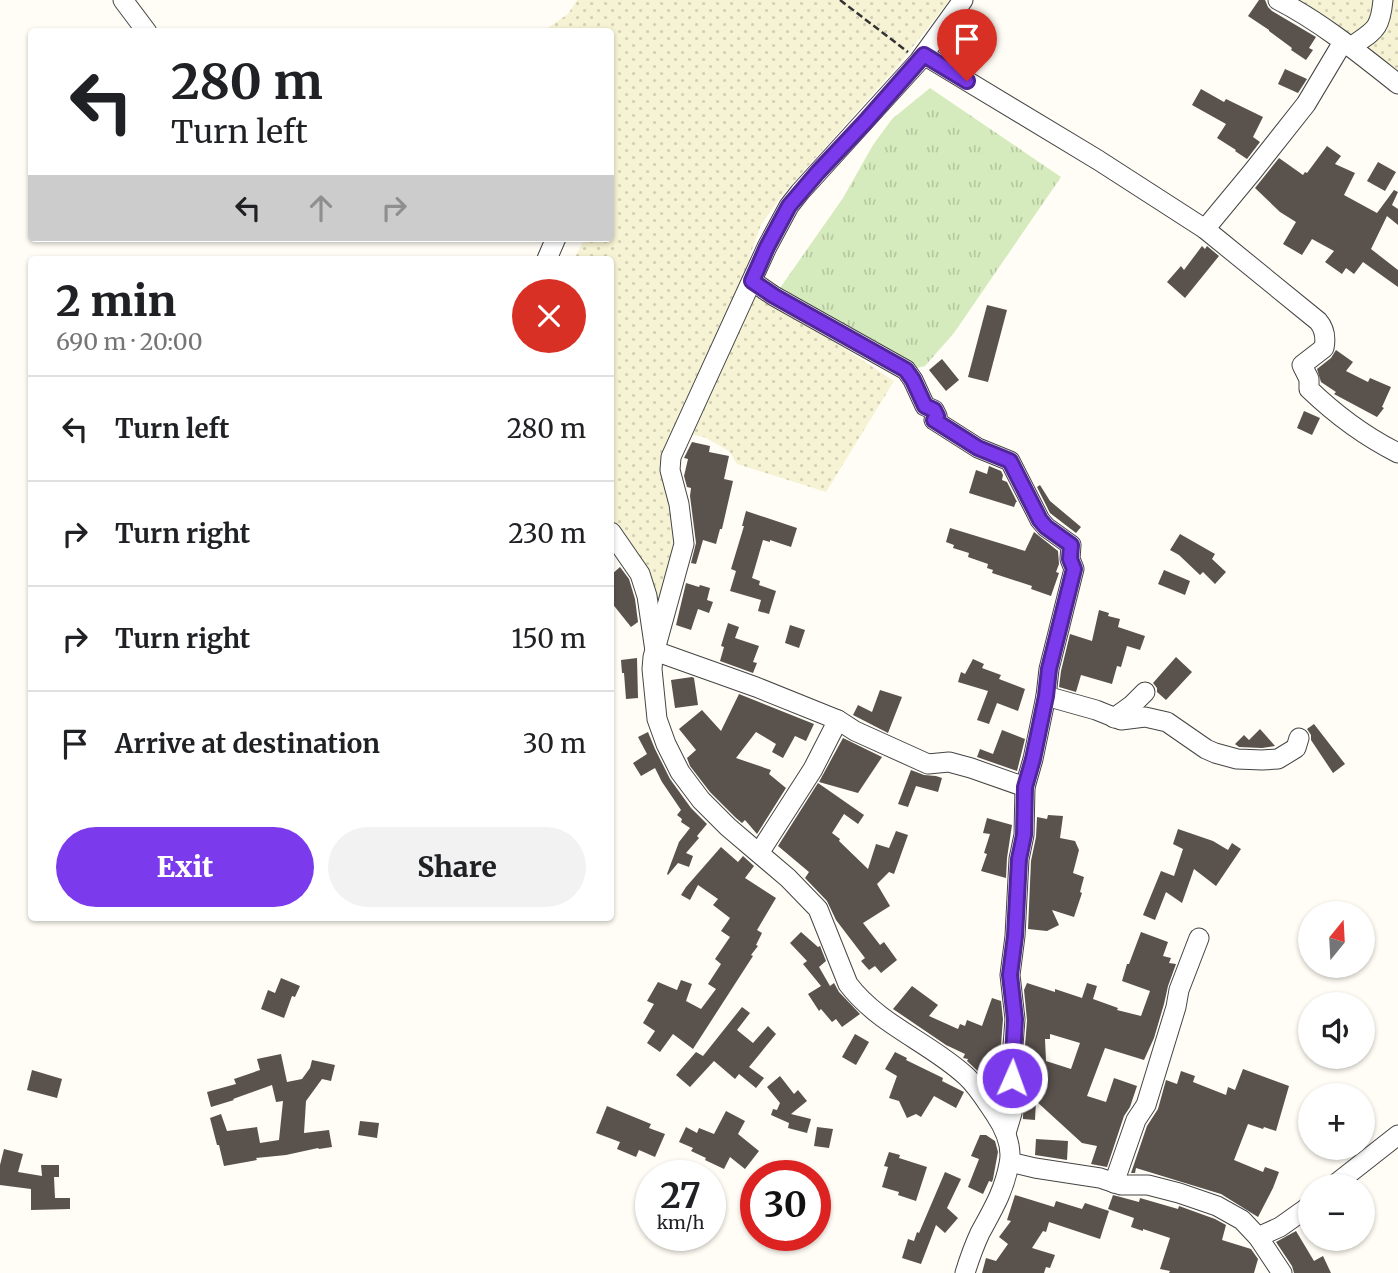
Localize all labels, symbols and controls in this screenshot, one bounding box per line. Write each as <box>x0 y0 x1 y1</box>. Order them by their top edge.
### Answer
pin <box>937 9 997 81</box>
icon: arrive <box>948 20 986 58</box>
text: 280 m <box>171 51 323 112</box>
icon: left <box>56 56 147 147</box>
text: Turn left <box>171 112 308 152</box>
icon: left <box>229 189 267 227</box>
icon: ahead <box>302 189 340 227</box>
icon: right <box>375 189 413 227</box>
text: 2 min <box>56 275 176 327</box>
button: close <box>512 279 586 353</box>
text: 690 m · 20:00 <box>56 327 203 356</box>
icon: left <box>56 410 94 448</box>
text: Turn left <box>115 412 229 445</box>
text: 280 m <box>507 412 586 445</box>
icon: right <box>56 515 94 553</box>
text: Turn right <box>115 517 250 550</box>
text: 230 m <box>508 517 586 550</box>
icon: right <box>56 620 94 658</box>
text: Turn right <box>115 622 250 655</box>
text: 150 m <box>512 622 586 655</box>
icon: arrive <box>56 725 94 763</box>
text: Arrive at destination <box>115 727 380 760</box>
text: 30 m <box>523 727 586 760</box>
button: Exit <box>56 827 314 907</box>
button: Share <box>328 827 586 907</box>
north arrow <box>1298 901 1376 978</box>
map controls <box>1298 901 1375 1251</box>
button: sound <box>1298 992 1375 1069</box>
position arrow <box>975 1041 1049 1115</box>
button: + <box>1298 1083 1375 1160</box>
speed limit sign: 30 <box>740 1160 831 1251</box>
text: 27 <box>660 1174 701 1218</box>
button: − <box>1298 1174 1375 1251</box>
text: km/h <box>657 1211 704 1234</box>

